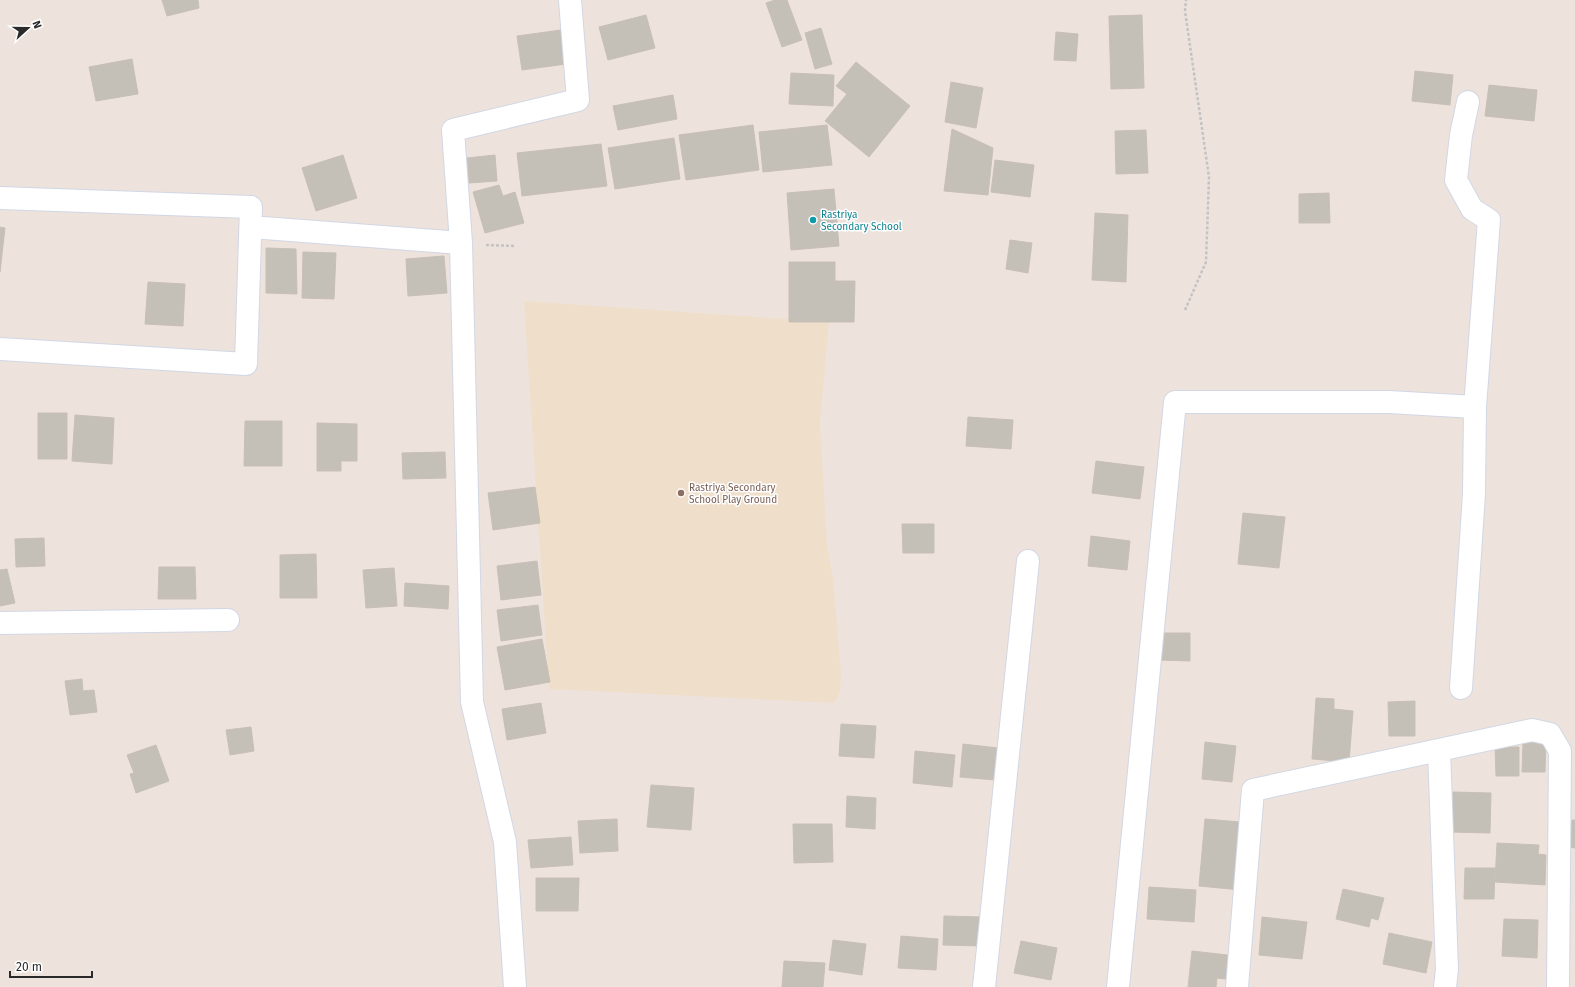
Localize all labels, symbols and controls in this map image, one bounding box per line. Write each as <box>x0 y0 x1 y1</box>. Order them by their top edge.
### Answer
north arrow <box>8 8 48 48</box>
text: N <box>29 19 44 30</box>
place label: Rastriya Secondary School <box>821 209 902 233</box>
marker: Rastriya Secondary School <box>808 215 818 225</box>
place label: Rastriya Secondary School Play Ground <box>689 482 777 506</box>
marker: Rastriya Secondary School Play Ground <box>676 488 686 498</box>
scale bar <box>10 953 92 979</box>
text: 20 m <box>16 960 42 974</box>

